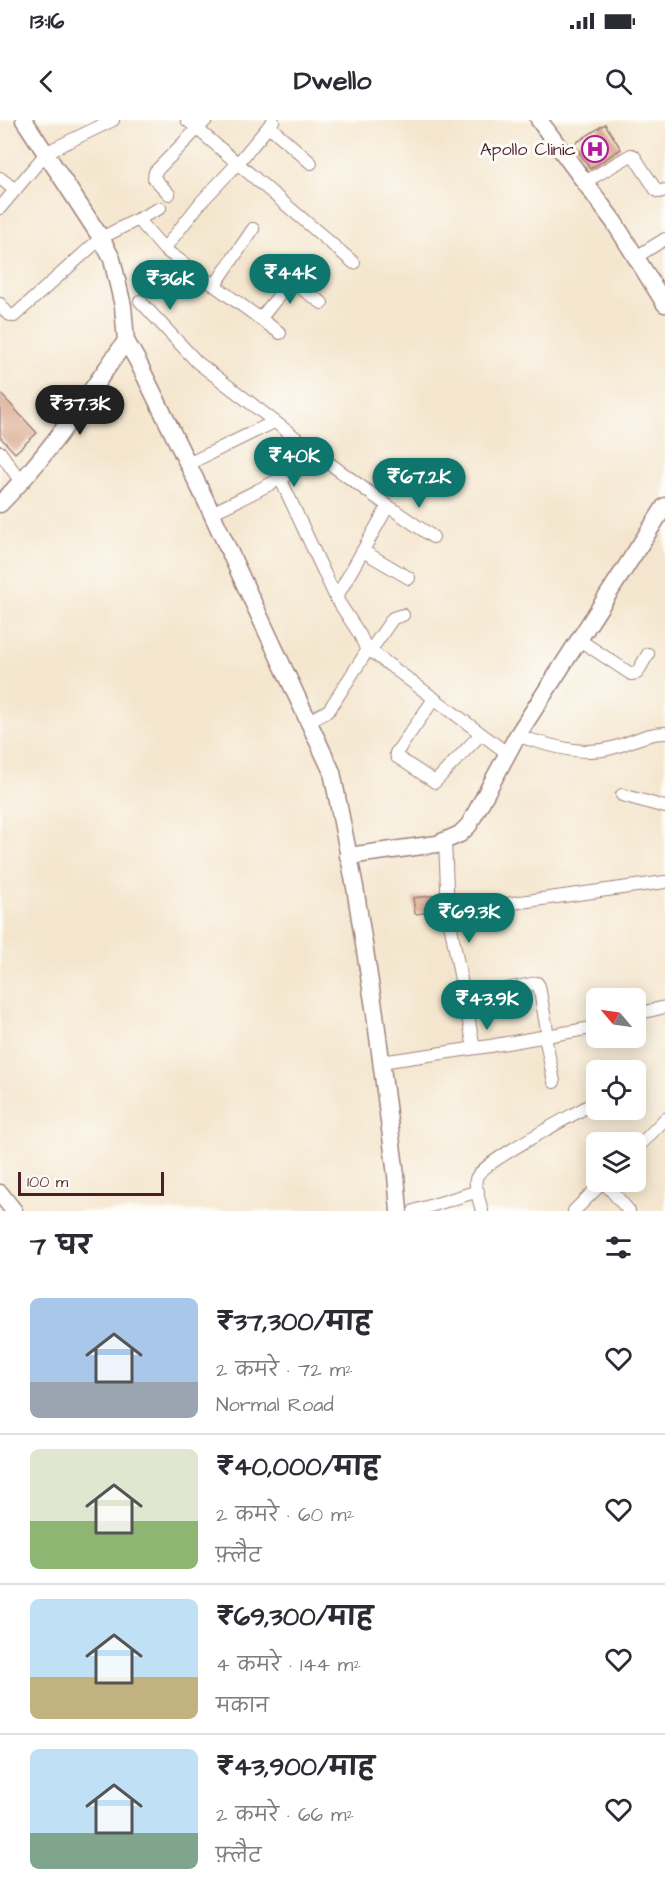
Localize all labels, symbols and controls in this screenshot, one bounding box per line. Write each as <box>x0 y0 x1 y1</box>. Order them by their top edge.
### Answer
text: 13:16 <box>30 6 64 37</box>
text: Dwello <box>294 62 371 100</box>
icon: back <box>30 65 63 98</box>
icon: search <box>602 65 635 98</box>
hospital icon: Apollo Clinic <box>580 134 610 164</box>
place label: Apollo Clinic <box>480 137 576 162</box>
pin: ₹44K <box>254 254 326 305</box>
text: ₹44K <box>263 259 317 287</box>
pin: ₹36K <box>134 260 206 311</box>
text: ₹36K <box>146 265 194 293</box>
pin: ₹37.3K <box>31 385 129 436</box>
text: ₹37.3K <box>49 390 111 418</box>
pin: ₹40K <box>258 437 330 488</box>
text: ₹40K <box>268 442 320 470</box>
pin: ₹67.2K <box>370 458 468 509</box>
text: ₹67.2K <box>387 463 451 491</box>
pin: ₹69.3K <box>420 893 518 944</box>
text: ₹69.3K <box>438 898 500 926</box>
pin: ₹43.9K <box>438 980 536 1031</box>
text: ₹43.9K <box>455 985 519 1013</box>
north arrow <box>586 988 646 1048</box>
map controls <box>586 988 646 1192</box>
button: locate <box>586 1060 646 1120</box>
button: layers <box>586 1132 646 1192</box>
scale bar <box>18 1169 164 1196</box>
text: 100 m <box>27 1171 68 1193</box>
text: 7 घर <box>30 1228 91 1264</box>
icon: filters <box>602 1231 635 1264</box>
text: ₹37,300/माह <box>216 1304 371 1340</box>
icon: home <box>78 1322 150 1394</box>
icon: heart <box>602 1342 635 1375</box>
text: 2 कमरे · 72 m² <box>216 1356 353 1384</box>
text: Normal Road <box>216 1391 334 1419</box>
text: ₹40,000/माह <box>216 1449 379 1485</box>
icon: home <box>78 1473 150 1545</box>
icon: heart <box>602 1493 635 1526</box>
text: 2 कमरे · 60 m² <box>216 1501 354 1529</box>
text: फ़्लैट <box>216 1542 262 1570</box>
text: ₹69,300/माह <box>216 1599 373 1635</box>
icon: home <box>78 1623 150 1695</box>
icon: heart <box>602 1643 635 1676</box>
text: 4 कमरे · 144 m² <box>216 1651 361 1679</box>
text: मकान <box>216 1692 269 1720</box>
text: ₹43,900/माह <box>216 1749 375 1785</box>
icon: home <box>78 1773 150 1845</box>
icon: heart <box>602 1793 635 1826</box>
text: 2 कमरे · 66 m² <box>216 1801 354 1829</box>
text: फ़्लैट <box>216 1842 262 1870</box>

